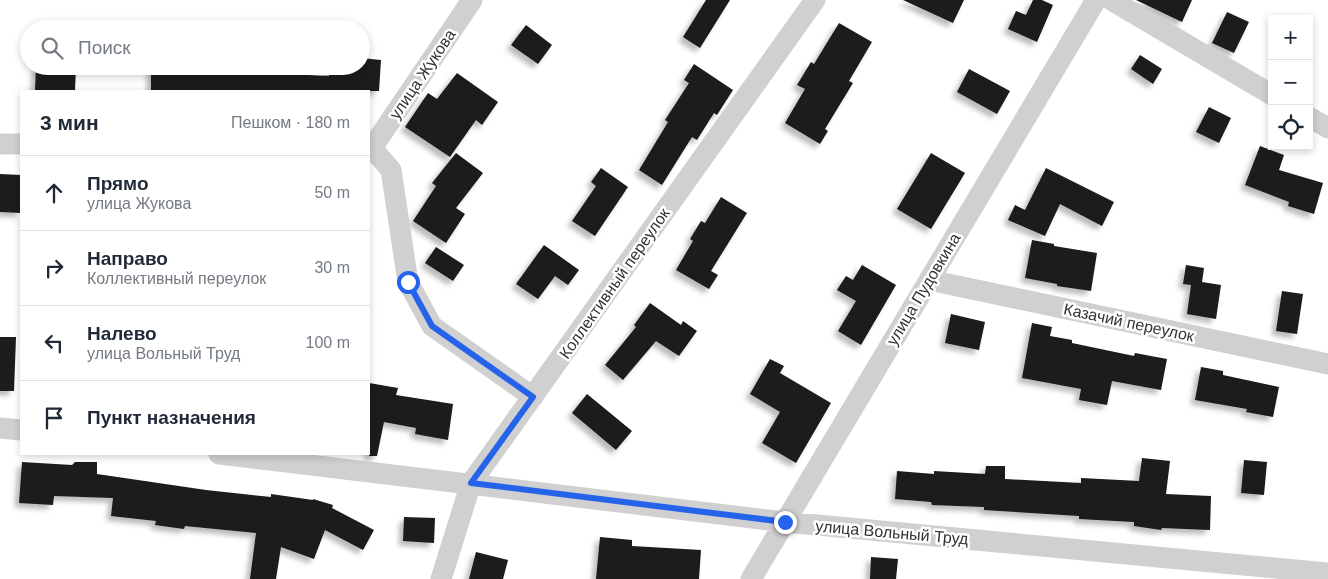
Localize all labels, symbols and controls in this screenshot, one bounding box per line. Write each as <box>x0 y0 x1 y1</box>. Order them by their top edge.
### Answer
map controls <box>1268 15 1313 150</box>
button: + <box>1268 15 1313 60</box>
search box <box>20 20 370 75</box>
street label: улица Жукова <box>386 26 459 122</box>
icon: search <box>38 34 66 62</box>
text: Поиск <box>78 37 131 58</box>
button: − <box>1268 60 1313 105</box>
button: locate <box>1268 105 1313 150</box>
text: 3 мин <box>40 111 99 134</box>
text: Пешком · 180 m <box>231 114 350 131</box>
text: Прямо <box>87 173 149 194</box>
icon: ahead <box>40 179 68 207</box>
text: 50 m <box>314 184 350 201</box>
text: улица Жукова <box>87 195 191 212</box>
street label: Коллективный переулок <box>556 204 673 362</box>
street label: улица Пудовкина <box>883 230 964 348</box>
text: Направо <box>87 248 168 269</box>
icon: right <box>40 254 68 282</box>
text: 30 m <box>314 259 350 276</box>
text: Коллективный переулок <box>87 270 266 287</box>
route start <box>397 271 420 294</box>
street label: Казачий переулок <box>1062 300 1197 345</box>
text: Налево <box>87 323 157 344</box>
icon: left <box>40 329 68 357</box>
text: 100 m <box>306 334 350 351</box>
text: улица Вольный Труд <box>87 345 240 362</box>
icon: arrive <box>40 404 68 432</box>
text: Пункт назначения <box>87 407 256 428</box>
route end <box>774 511 797 534</box>
street label: улица Вольный Труд <box>815 517 970 548</box>

